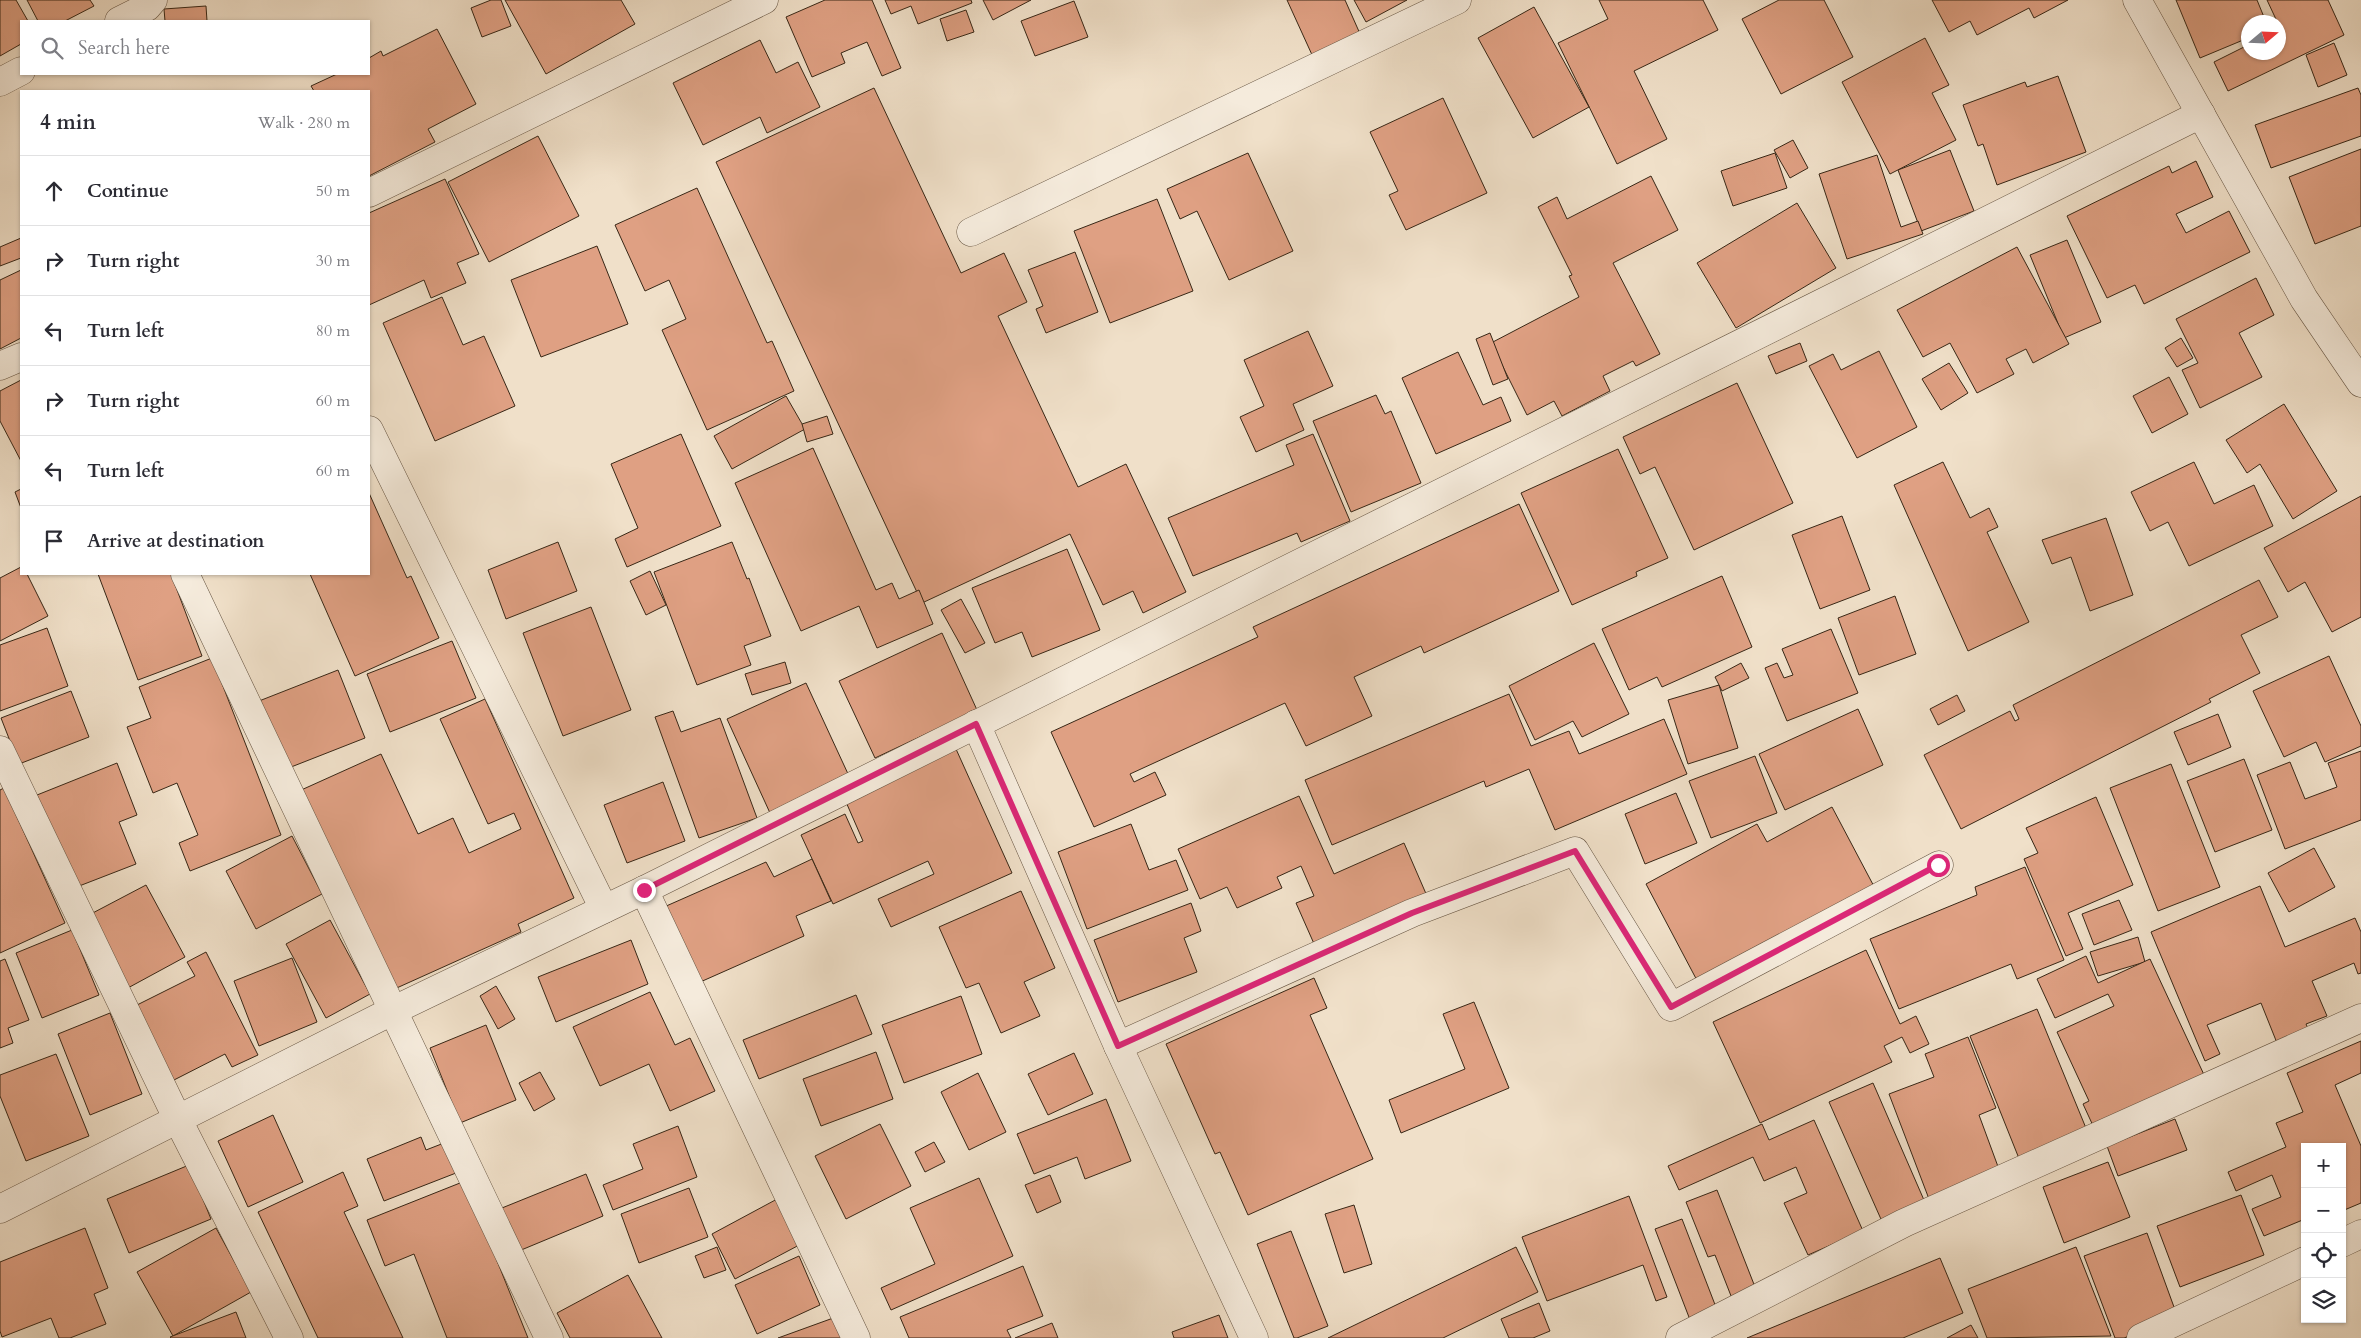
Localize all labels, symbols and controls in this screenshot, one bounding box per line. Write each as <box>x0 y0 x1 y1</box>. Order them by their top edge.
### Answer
north arrow <box>2241 15 2286 60</box>
search box <box>20 20 370 75</box>
icon: search <box>38 34 66 62</box>
text: Search here <box>78 35 170 61</box>
text: 4 min <box>40 108 96 137</box>
text: Walk · 280 m <box>258 112 350 134</box>
icon: ahead <box>40 177 68 205</box>
text: Continue <box>87 178 169 204</box>
text: 50 m <box>316 180 350 202</box>
icon: right <box>40 247 68 275</box>
text: Turn right <box>87 248 179 274</box>
text: 30 m <box>316 250 350 272</box>
icon: left <box>40 317 68 345</box>
text: Turn left <box>87 318 164 344</box>
text: 80 m <box>316 320 350 342</box>
icon: right <box>40 387 68 415</box>
text: Turn right <box>87 388 179 414</box>
text: 60 m <box>316 390 350 412</box>
icon: left <box>40 457 68 485</box>
text: Turn left <box>87 458 164 484</box>
text: 60 m <box>316 460 350 482</box>
icon: arrive <box>40 527 68 555</box>
text: Arrive at destination <box>87 528 264 554</box>
route start <box>1927 854 1950 877</box>
route end <box>633 879 656 902</box>
map controls <box>2301 1143 2346 1323</box>
button: + <box>2301 1143 2346 1188</box>
button: − <box>2301 1188 2346 1233</box>
button: locate <box>2301 1233 2346 1278</box>
button: layers <box>2301 1278 2346 1323</box>

